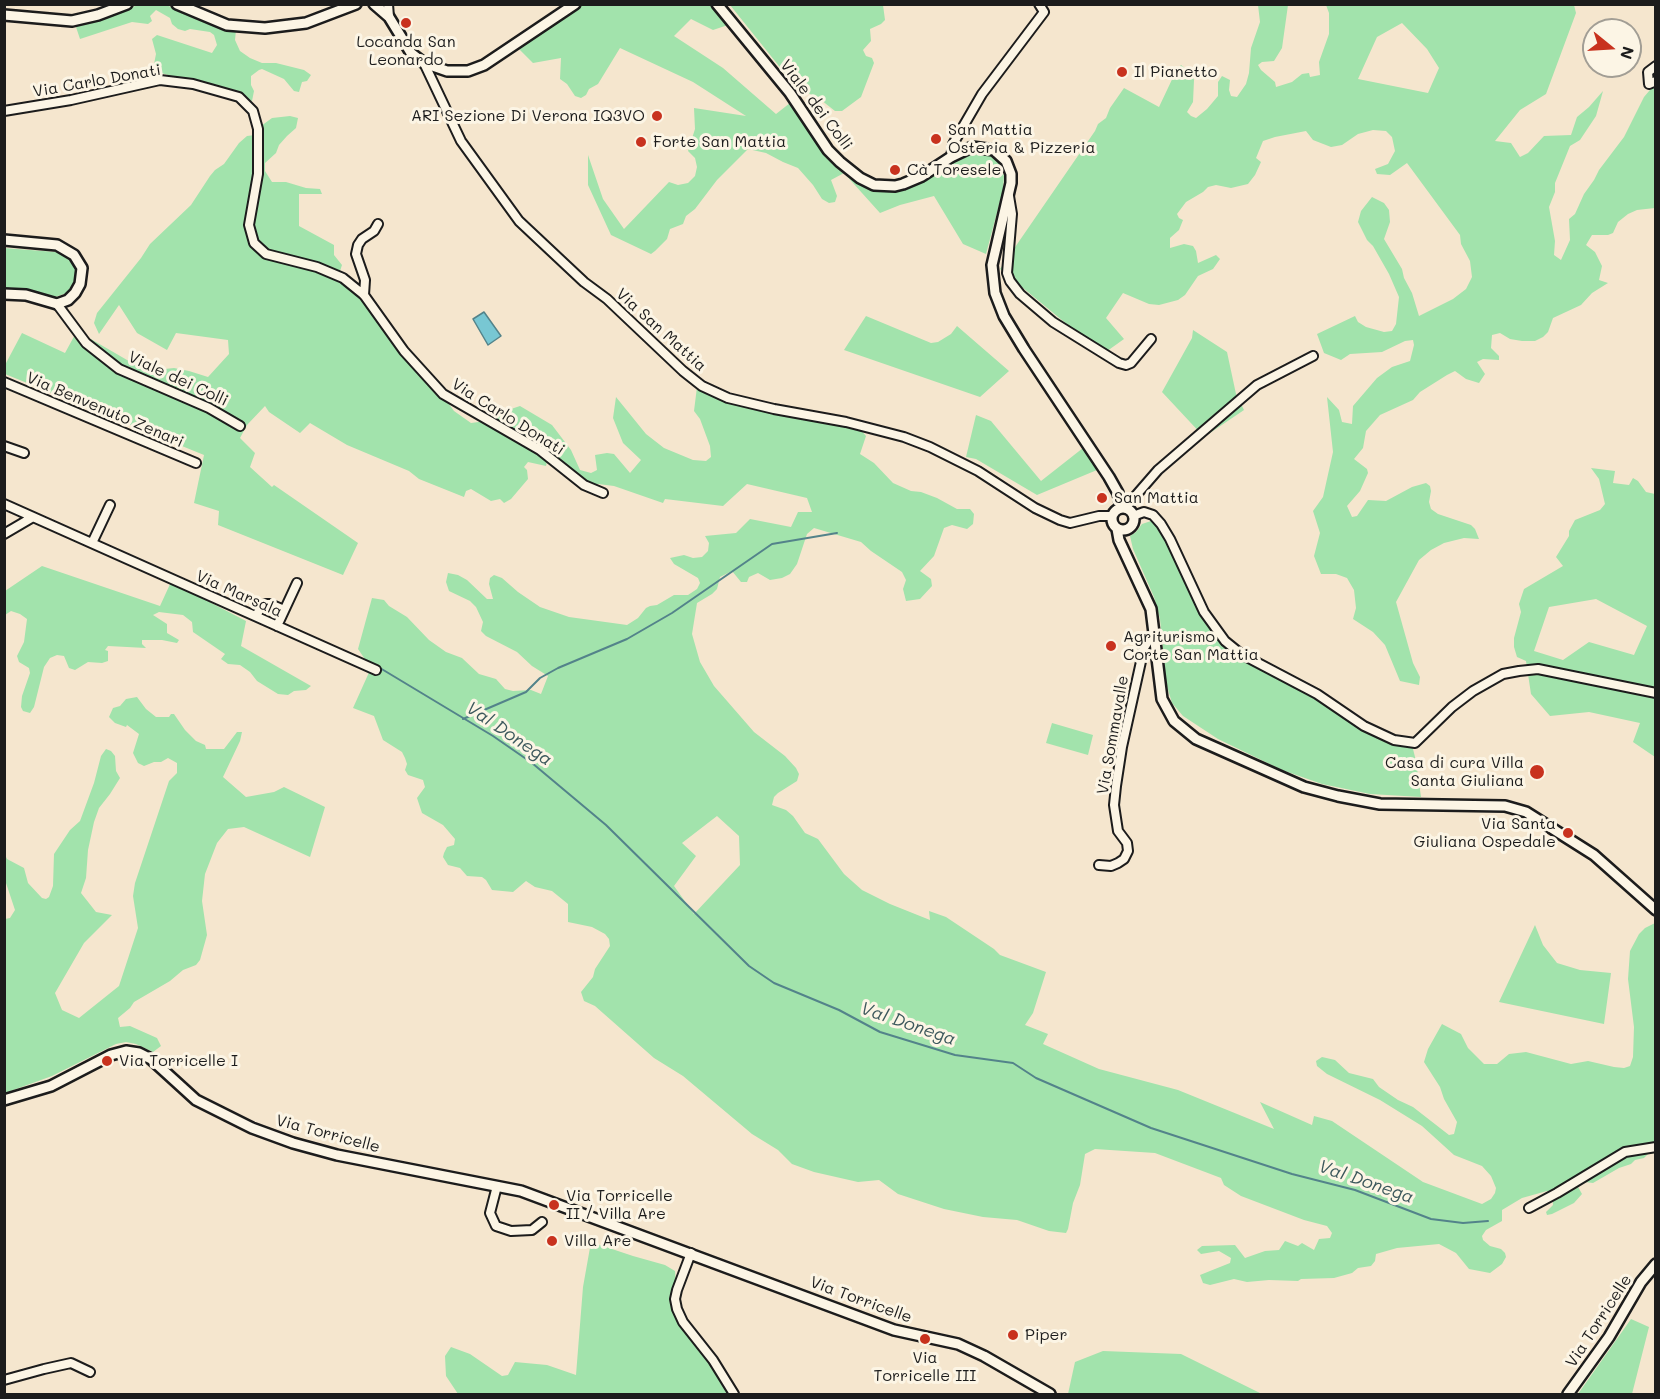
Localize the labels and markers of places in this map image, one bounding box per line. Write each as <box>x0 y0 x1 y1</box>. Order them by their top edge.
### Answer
marker: Locanda San Leonardo <box>399 16 413 30</box>
place label: Locanda San Leonardo <box>356 32 456 70</box>
place label: Il Pianetto <box>1134 62 1217 82</box>
marker: Il Pianetto <box>1115 65 1129 79</box>
place label: ARI Sezione Di Verona IQ3VO <box>411 106 645 126</box>
marker: ARI Sezione Di Verona IQ3VO <box>650 109 664 123</box>
place label: San Mattia Osteria & Pizzeria <box>948 120 1095 158</box>
place label: Forte San Mattia <box>653 132 786 152</box>
marker: San Mattia Osteria & Pizzeria <box>929 132 943 146</box>
marker: Forte San Mattia <box>634 135 648 149</box>
place label: Cà Toresele <box>907 160 1001 180</box>
marker: Cà Toresele <box>888 163 902 177</box>
place label: San Mattia <box>1114 488 1199 508</box>
marker: San Mattia <box>1095 491 1109 505</box>
place label: Agriturismo Corte San Mattia <box>1123 627 1259 665</box>
marker: Agriturismo Corte San Mattia <box>1104 639 1118 653</box>
place label: Casa di cura Villa Santa Giuliana <box>1385 753 1524 791</box>
marker: Casa di cura Villa Santa Giuliana <box>1528 763 1546 781</box>
place label: Via Santa Giuliana Ospedale <box>1413 814 1556 852</box>
marker: Via Santa Giuliana Ospedale <box>1561 826 1575 840</box>
place label: Via Torricelle I <box>119 1051 238 1071</box>
marker: Via Torricelle I <box>100 1054 114 1068</box>
place label: Via Torricelle II / Villa Are <box>566 1186 673 1224</box>
marker: Via Torricelle II / Villa Are <box>547 1198 561 1212</box>
place label: Villa Are <box>564 1231 631 1251</box>
marker: Villa Are <box>545 1234 559 1248</box>
place label: Piper <box>1025 1325 1067 1345</box>
marker: Piper <box>1006 1328 1020 1342</box>
marker: Via Torricelle III <box>918 1332 932 1346</box>
place label: Via Torricelle III <box>874 1348 976 1386</box>

